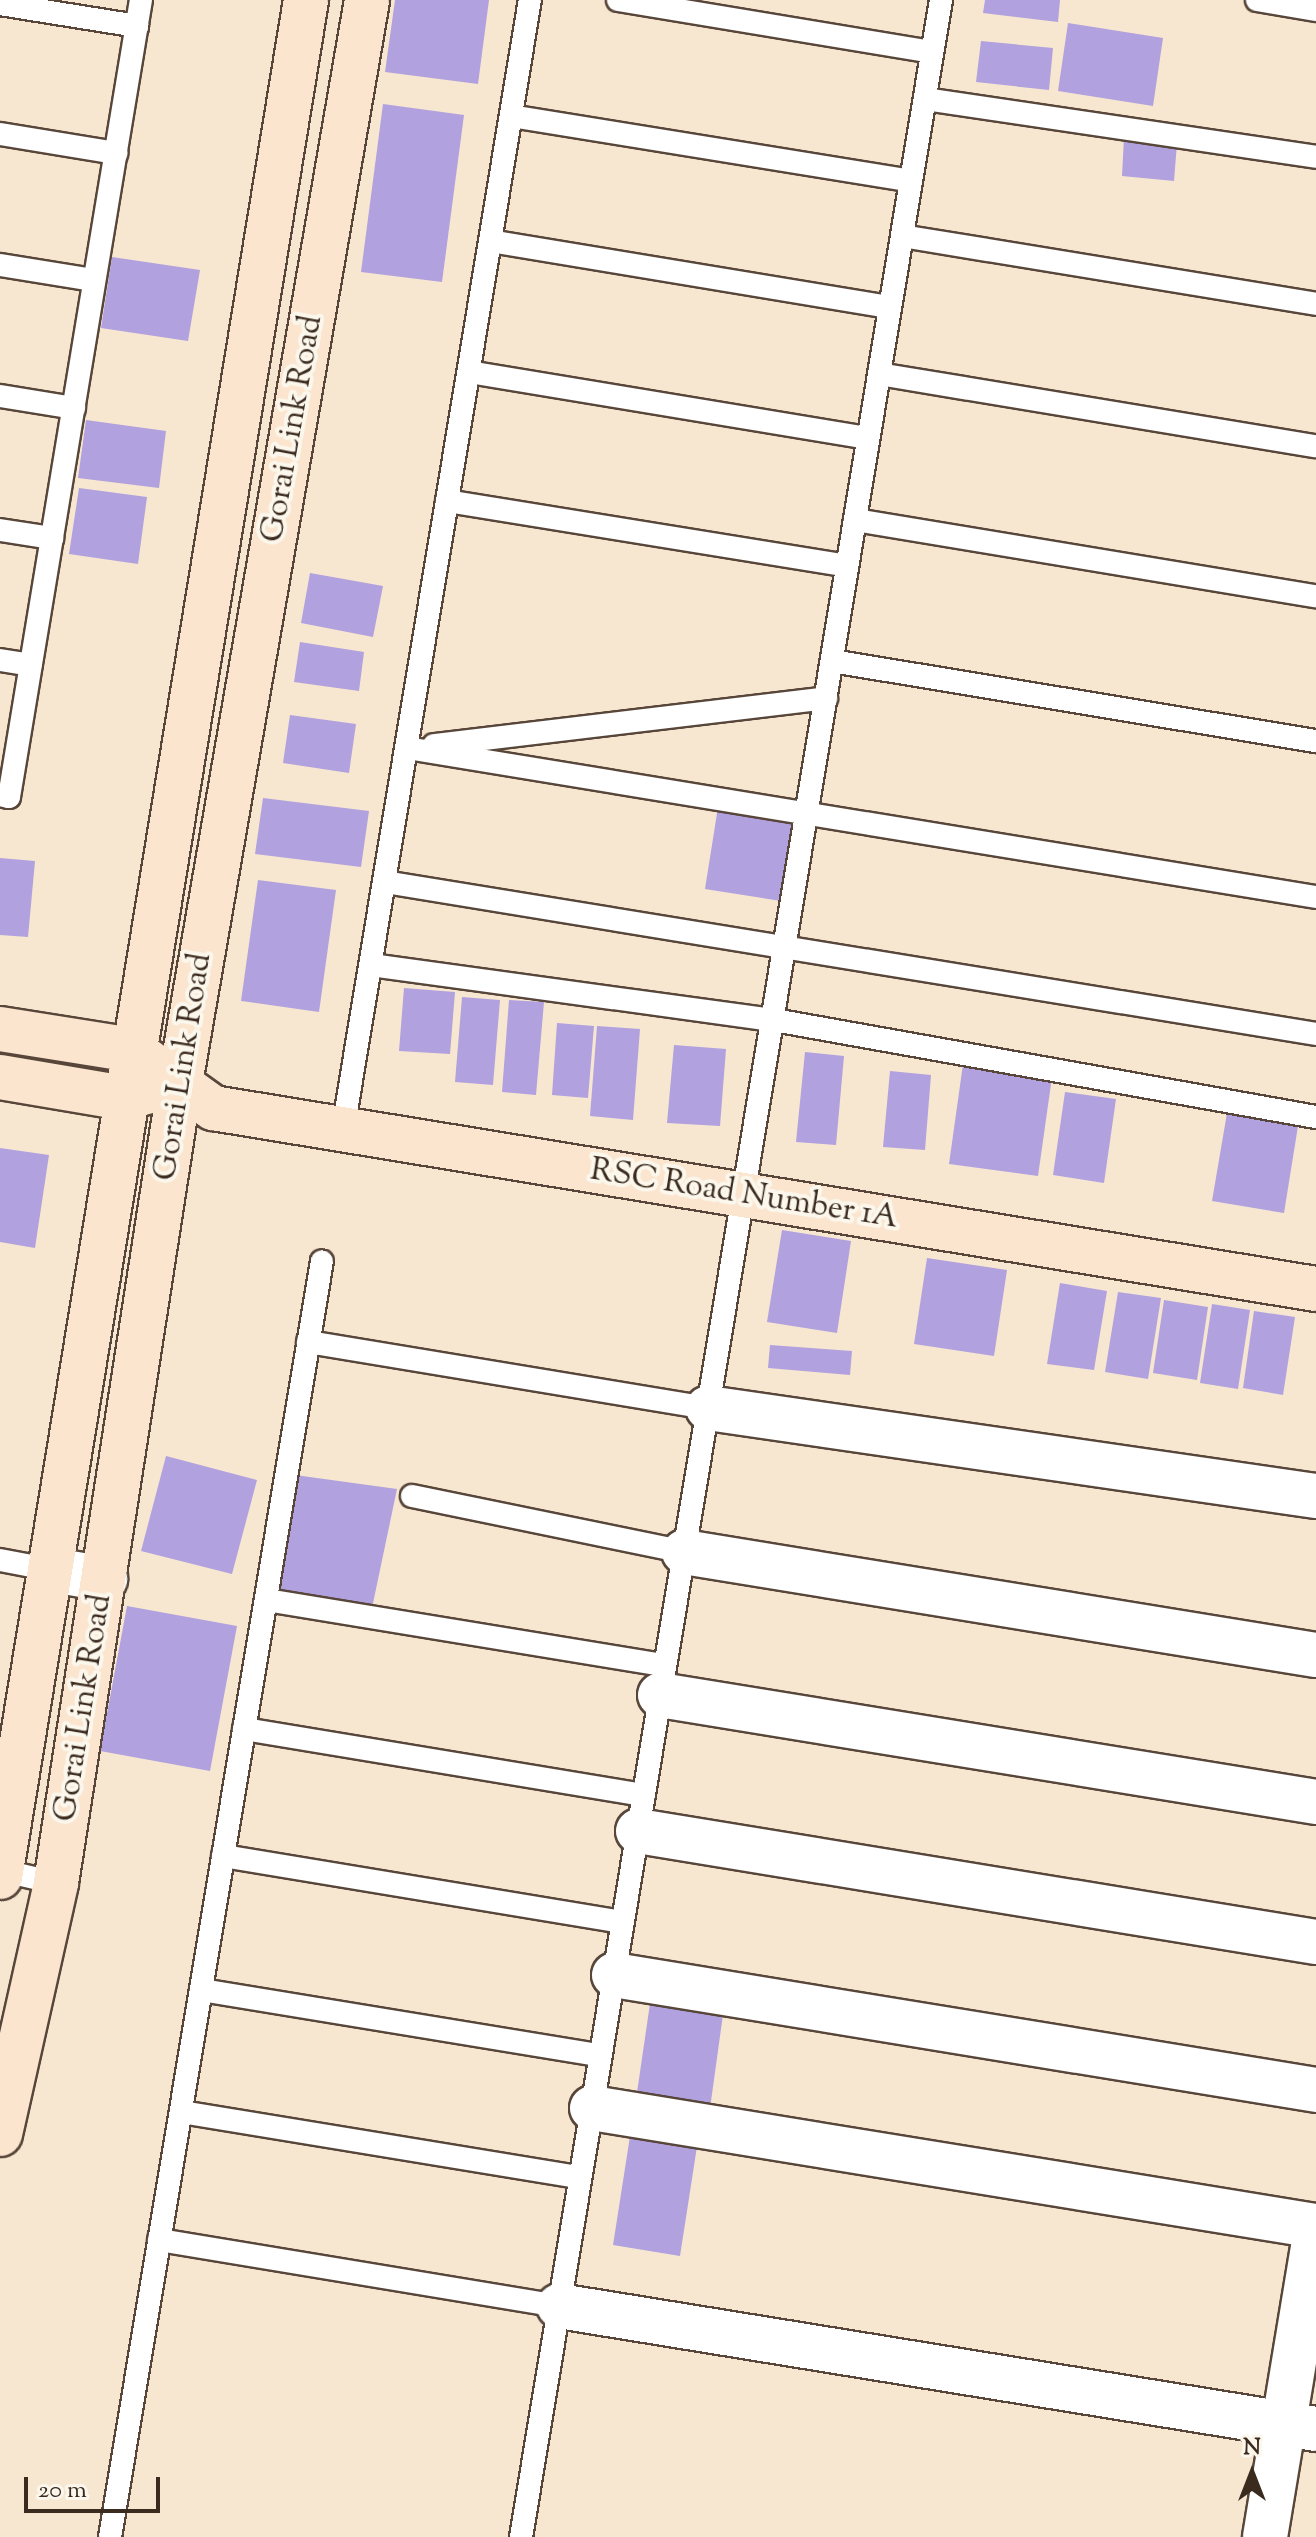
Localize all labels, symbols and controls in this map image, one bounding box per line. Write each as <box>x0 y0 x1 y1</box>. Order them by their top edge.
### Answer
street label: Gorai Link Road <box>254 312 332 546</box>
street label: Gorai Link Road <box>147 950 221 1184</box>
street label: RSC Road Number 1A <box>587 1152 901 1238</box>
street label: Gorai Link Road <box>47 1591 121 1825</box>
north arrow <box>1212 2433 1292 2513</box>
text: N <box>1243 2433 1261 2465</box>
scale bar <box>28 2461 164 2511</box>
text: 20 m <box>38 2474 87 2508</box>

